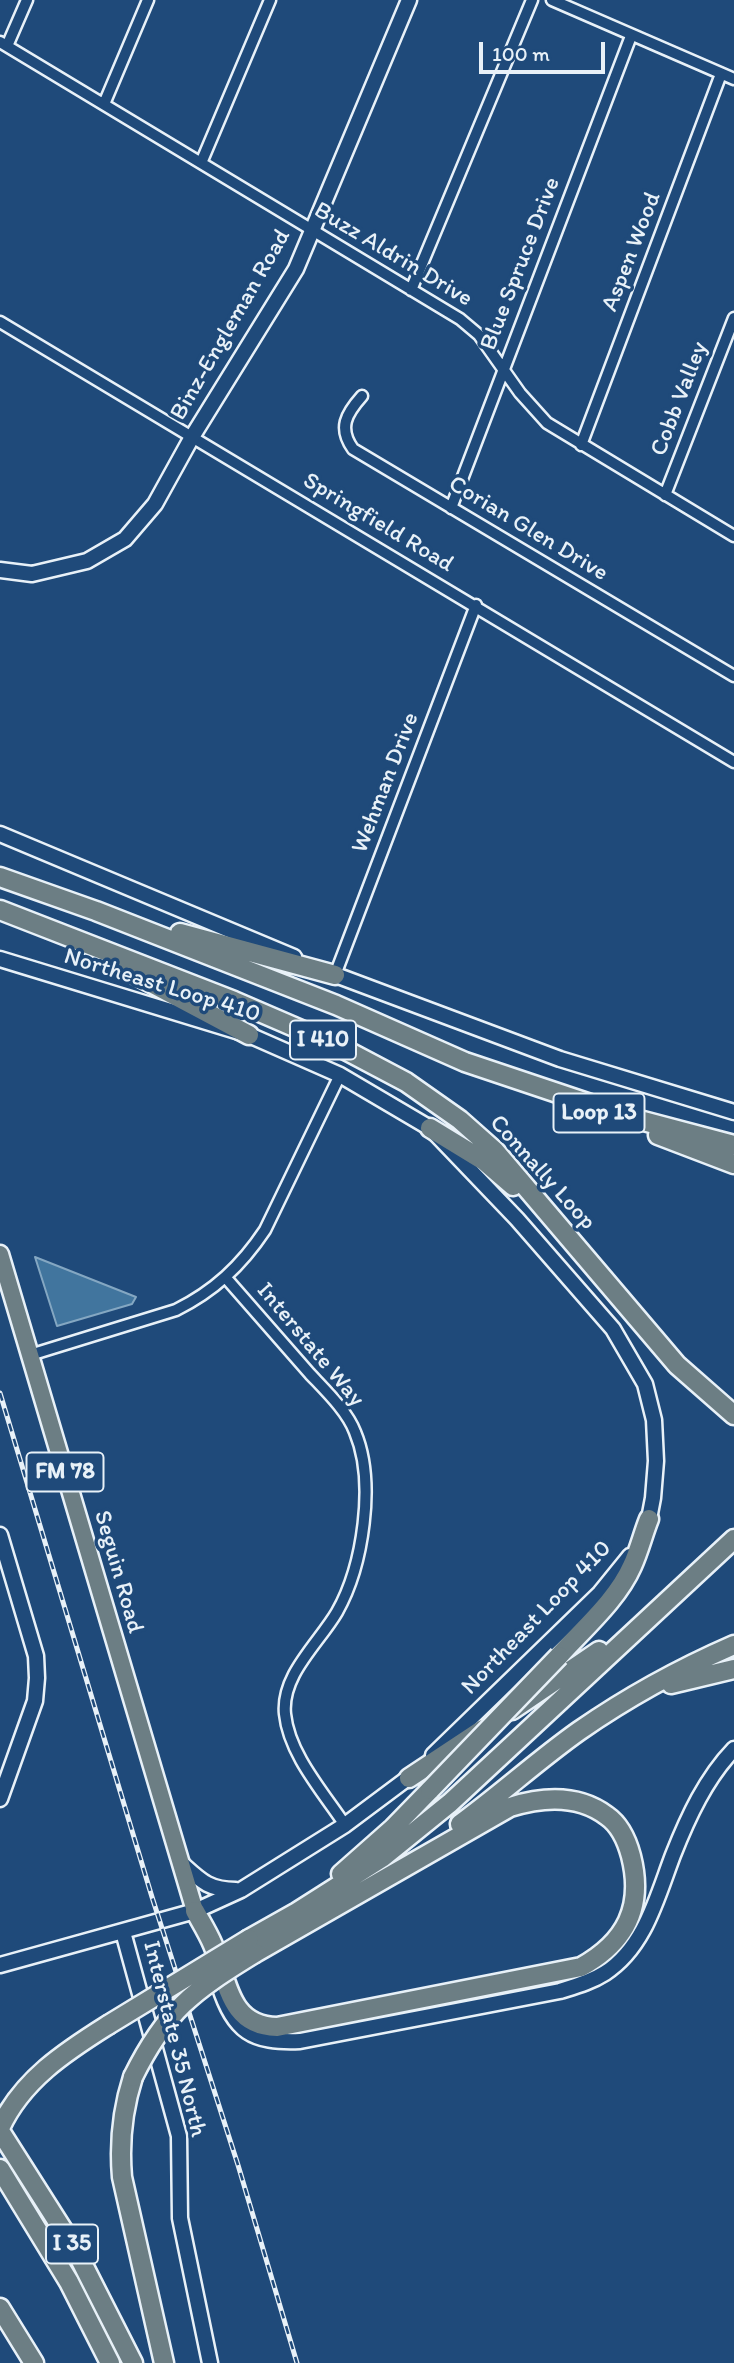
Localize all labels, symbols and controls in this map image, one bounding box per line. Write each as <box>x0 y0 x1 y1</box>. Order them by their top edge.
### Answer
scale bar <box>482 28 608 72</box>
text: 100 m <box>492 41 550 66</box>
street label: Blue Spruce Drive <box>475 173 567 355</box>
street label: Aspen Wood <box>596 188 668 316</box>
street label: Buzz Aldrin Drive <box>308 196 478 314</box>
street label: Binz-Engleman Road <box>165 224 297 426</box>
street label: Cobb Valley <box>645 338 715 460</box>
street label: Springfield Road <box>297 467 459 579</box>
street label: Corian Glen Drive <box>443 470 613 588</box>
street label: Wehman Drive <box>346 709 426 857</box>
street label: Northeast Loop 410 <box>60 942 264 1030</box>
road number: I 410 <box>290 1021 356 1060</box>
road number: Loop 13 <box>554 1094 644 1132</box>
street label: Connally Loop <box>483 1109 601 1237</box>
street label: Interstate Way <box>250 1277 370 1413</box>
road number: FM 78 <box>27 1452 104 1492</box>
street label: Seguin Road <box>87 1507 149 1637</box>
street label: Northeast Loop 410 <box>456 1535 618 1701</box>
street label: Interstate 35 North <box>136 1938 212 2140</box>
road number: I 35 <box>46 2224 98 2264</box>

